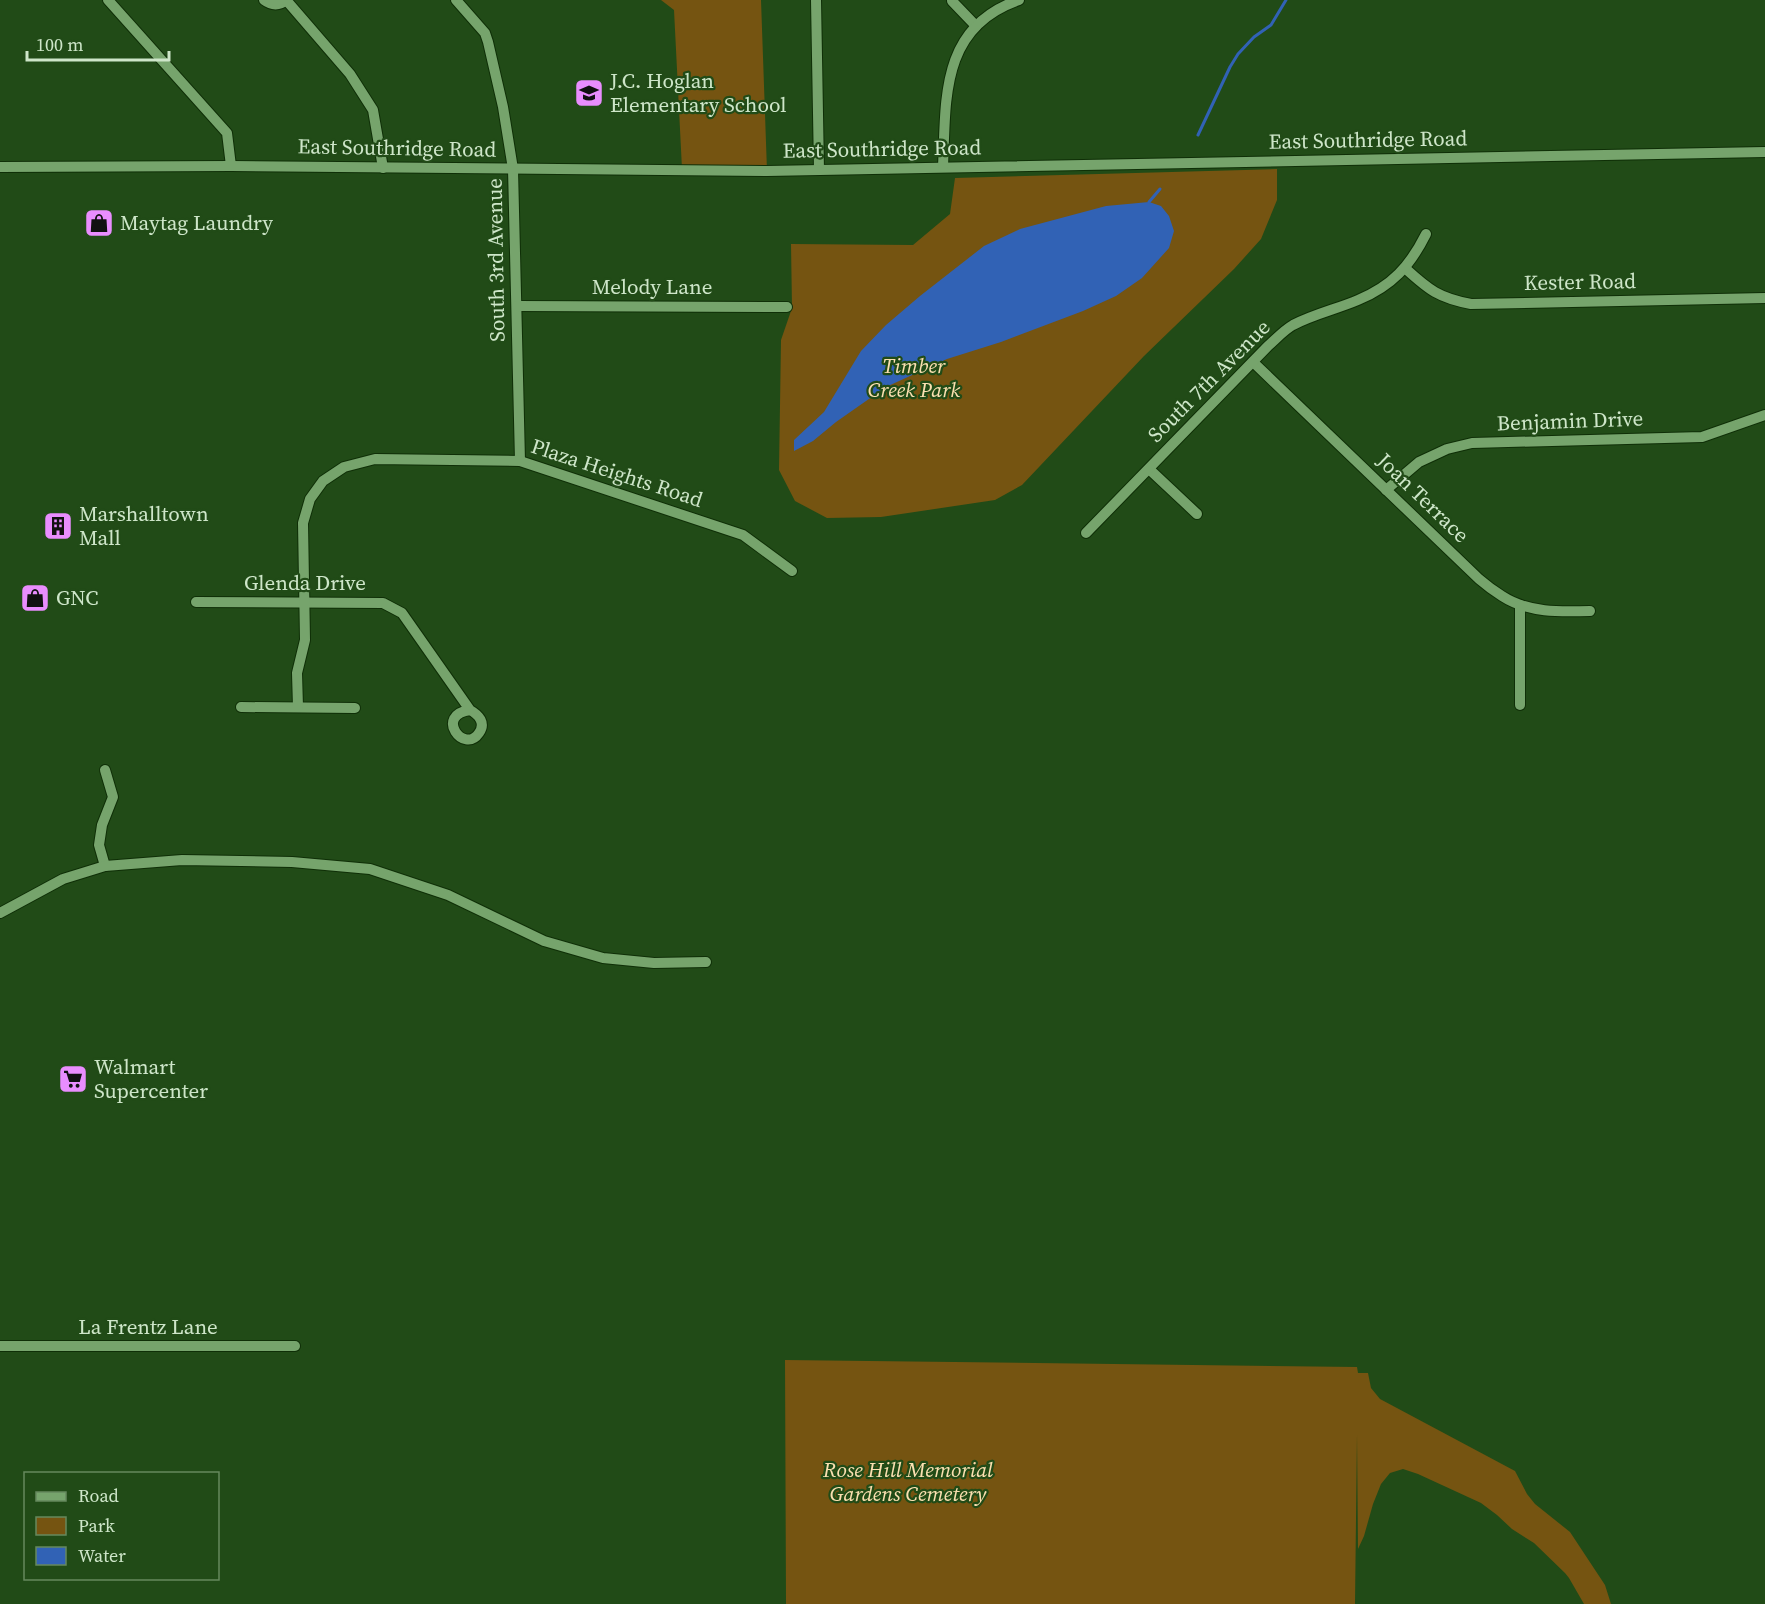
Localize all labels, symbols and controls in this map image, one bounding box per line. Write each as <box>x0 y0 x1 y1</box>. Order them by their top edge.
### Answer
scale bar <box>27 24 170 62</box>
text: 100 m <box>36 32 83 57</box>
place label: J.C. Hoglan Elementary School <box>609 66 787 119</box>
school or university icon: J.C. Hoglan Elementary School <box>573 77 605 109</box>
street label: East Southridge Road <box>1268 123 1468 156</box>
street label: East Southridge Road <box>297 131 497 164</box>
street label: East Southridge Road <box>782 132 982 165</box>
street label: South 3rd Avenue <box>480 178 511 342</box>
shop icon: Maytag Laundry <box>83 207 115 239</box>
place label: Maytag Laundry <box>120 208 273 237</box>
street label: Kester Road <box>1524 266 1636 297</box>
street label: Melody Lane <box>592 272 712 301</box>
street label: South 7th Avenue <box>1141 313 1276 448</box>
park label: Timber Creek Park <box>868 351 960 404</box>
street label: Benjamin Drive <box>1496 403 1644 438</box>
street label: Plaza Heights Road <box>528 431 707 514</box>
street label: Joan Terrace <box>1370 446 1476 549</box>
place label: Marshalltown Mall <box>79 499 209 552</box>
building icon: Marshalltown Mall <box>42 510 74 542</box>
street label: Glenda Drive <box>244 568 366 597</box>
shop icon: GNC <box>19 582 51 614</box>
place label: GNC <box>56 583 99 612</box>
place label: Walmart Supercenter <box>94 1052 208 1105</box>
supermarket icon: Walmart Supercenter <box>57 1063 89 1095</box>
street label: La Frentz Lane <box>78 1312 218 1341</box>
park label: Rose Hill Memorial Gardens Cemetery <box>822 1455 993 1508</box>
legend <box>24 1472 219 1580</box>
text: Road <box>78 1483 119 1508</box>
text: Park <box>78 1513 115 1538</box>
text: Water <box>78 1543 126 1568</box>

